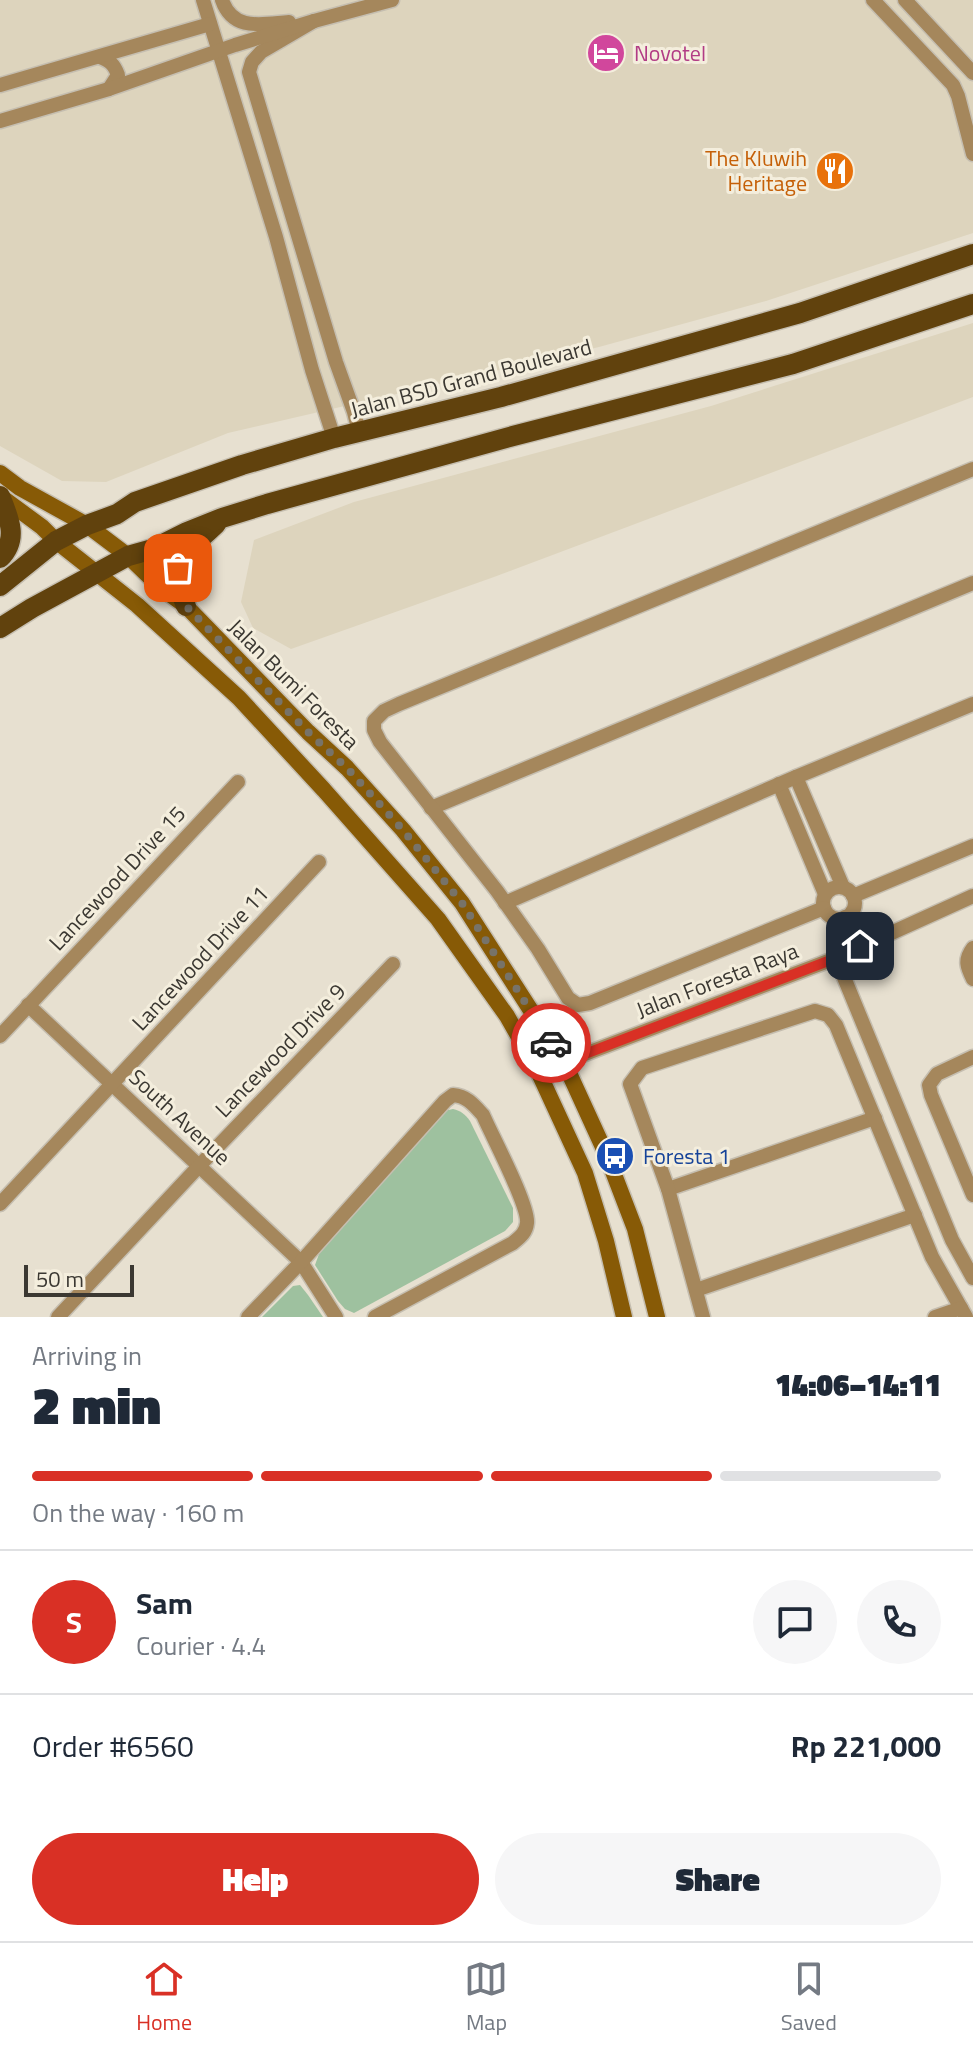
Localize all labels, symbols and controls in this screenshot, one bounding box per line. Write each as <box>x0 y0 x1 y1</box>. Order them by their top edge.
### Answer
hotel icon: Novotel <box>585 32 627 74</box>
place label: Novotel <box>634 36 706 70</box>
place label: The Kluwih Heritage <box>705 141 807 200</box>
restaurant icon: The Kluwih Heritage <box>814 150 856 192</box>
street label: Jalan BSD Grand Boulevard <box>347 329 595 427</box>
pin <box>144 534 212 602</box>
icon: bag <box>156 546 200 590</box>
street label: Jalan Bumi Foresta <box>221 611 367 757</box>
street label: Lancewood Drive 15 <box>41 798 193 958</box>
street label: Lancewood Drive 11 <box>124 878 276 1038</box>
pin <box>826 912 894 980</box>
icon: home <box>838 924 882 968</box>
street label: Jalan Foresta Raya <box>631 933 803 1027</box>
street label: Lancewood Drive 9 <box>207 975 353 1125</box>
courier <box>511 1003 591 1083</box>
icon: car <box>529 1021 573 1065</box>
street label: South Avenue <box>121 1061 239 1173</box>
bus stop icon: Foresta 1 <box>594 1135 636 1177</box>
place label: Foresta 1 <box>643 1139 730 1173</box>
scale bar <box>24 1261 134 1297</box>
text: 50 m <box>36 1262 84 1296</box>
text: Arriving in <box>32 1336 142 1375</box>
text: 14:06–14:11 <box>775 1362 941 1408</box>
text: 2 min <box>32 1365 161 1444</box>
text: On the way · 160 m <box>32 1493 244 1532</box>
text: Sam <box>136 1580 193 1626</box>
button: chat <box>753 1580 837 1664</box>
button: phone <box>857 1580 941 1664</box>
text: S <box>66 1599 82 1645</box>
text: Courier · 4.4 <box>136 1626 266 1665</box>
text: Order #6560 <box>32 1723 194 1769</box>
text: Rp 221,000 <box>791 1723 941 1769</box>
button: Help <box>32 1833 479 1925</box>
button: Share <box>495 1833 941 1925</box>
tab: Home <box>136 1957 192 2039</box>
tab: Map <box>464 1957 508 2039</box>
tab: Saved <box>781 1957 837 2039</box>

